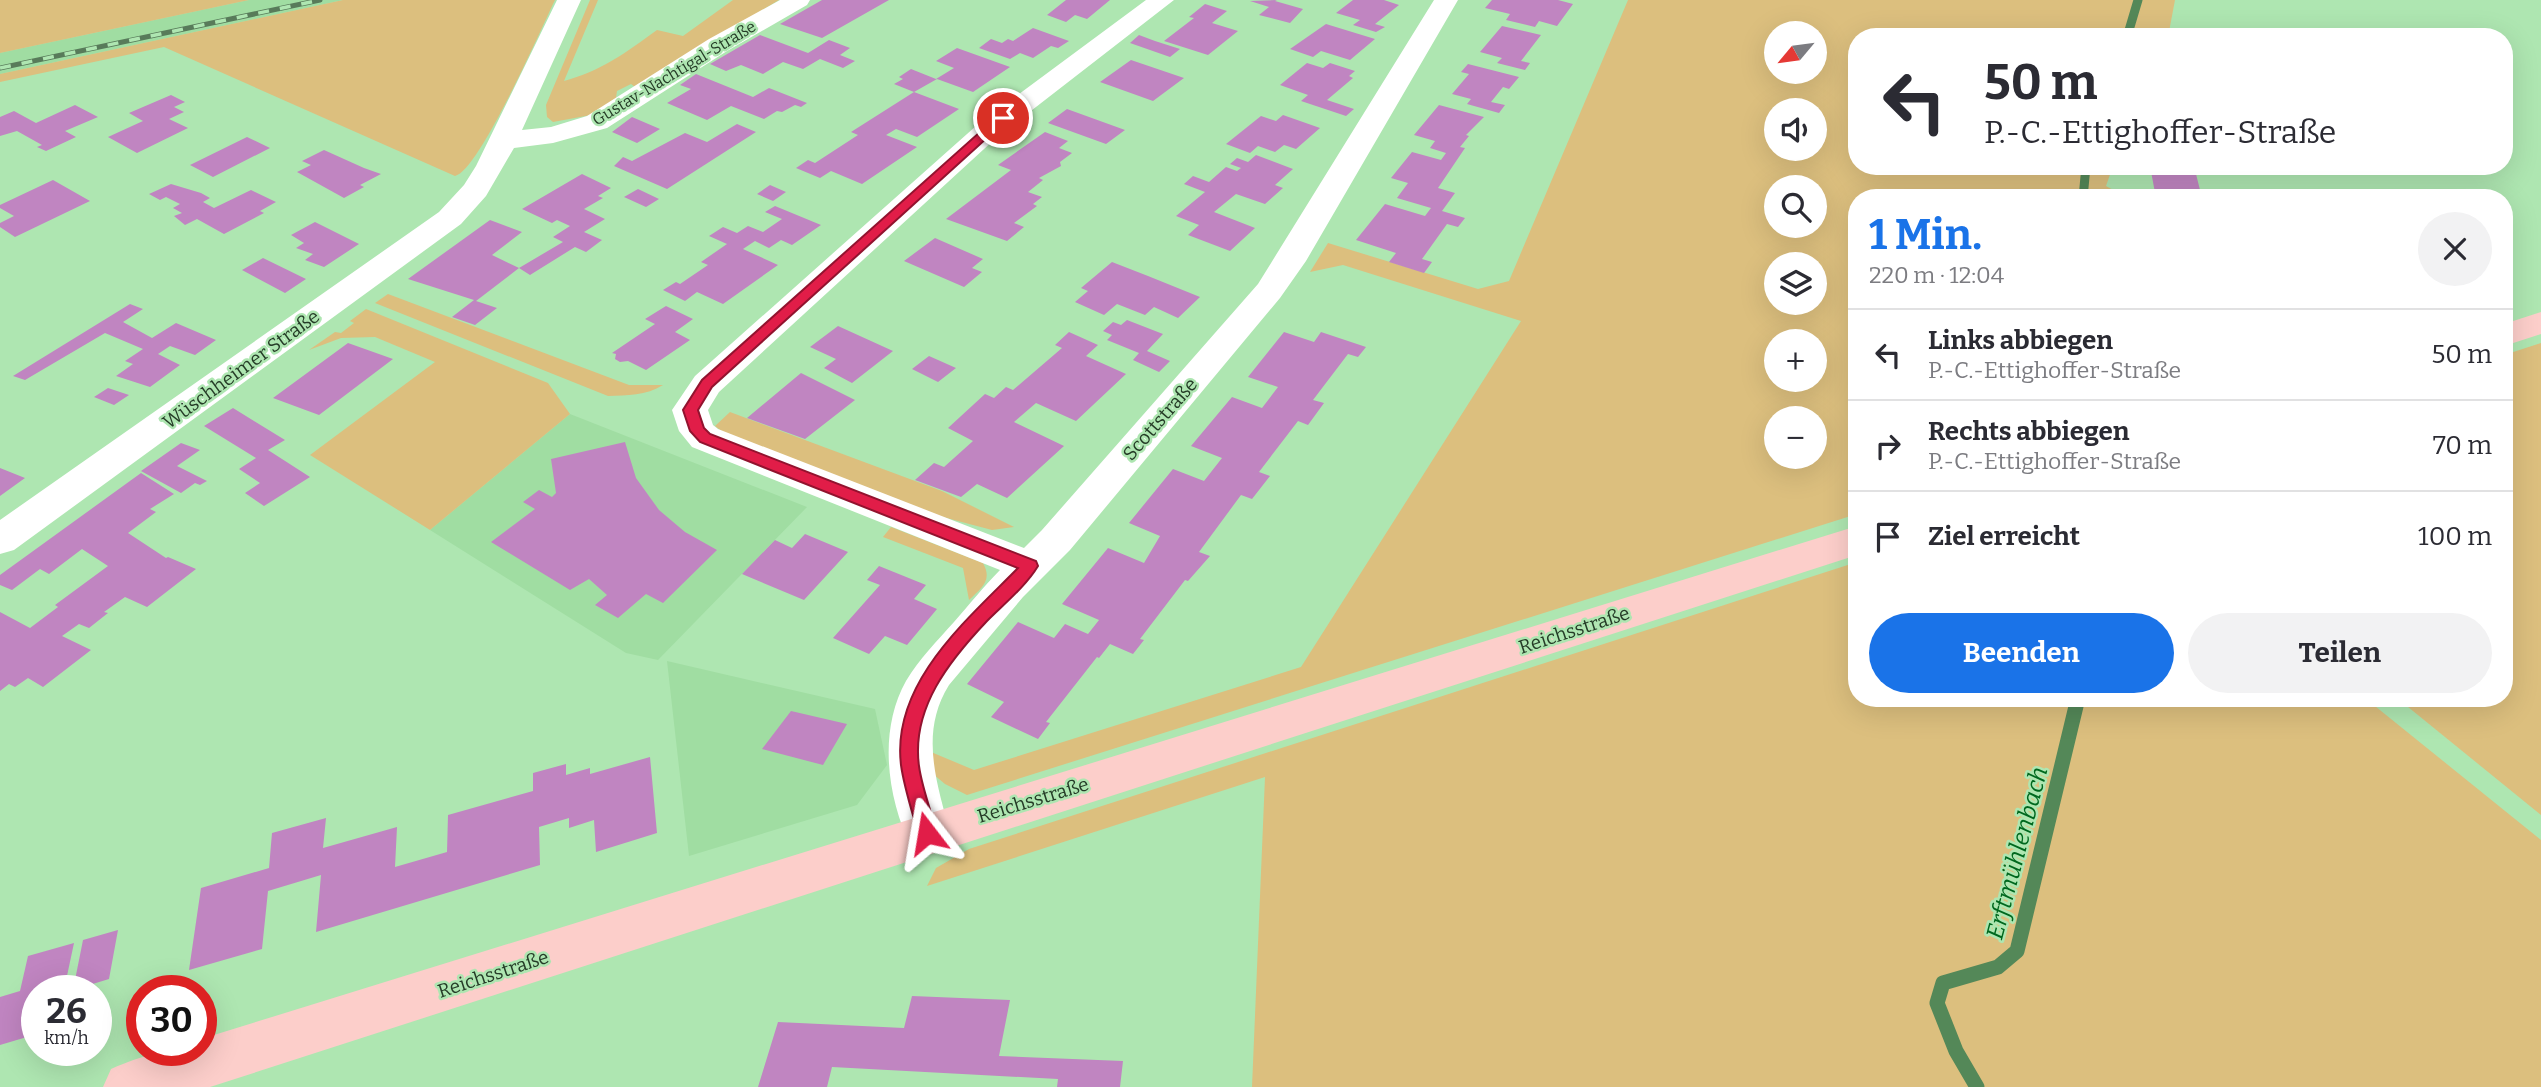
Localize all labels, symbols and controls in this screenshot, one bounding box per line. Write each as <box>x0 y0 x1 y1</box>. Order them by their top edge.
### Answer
street label: Gustav-Nachtigal-Straße <box>589 17 759 129</box>
north arrow <box>1764 21 1827 84</box>
map controls <box>1764 21 1827 469</box>
text: 50 m <box>1984 53 2097 112</box>
icon: left <box>1869 56 1960 147</box>
pin <box>973 88 1033 148</box>
button: sound <box>1764 98 1827 161</box>
icon: arrive <box>984 99 1022 137</box>
text: P.-C.-Ettighoffer-Straße <box>1984 113 2336 151</box>
button: search <box>1764 175 1827 238</box>
text: 1 Min. <box>1869 210 1982 260</box>
button: close <box>2418 212 2492 286</box>
button: layers <box>1764 252 1827 315</box>
text: 220 m · 12:04 <box>1869 261 2004 289</box>
street label: Wüschheimer Straße <box>158 304 324 434</box>
text: Links abbiegen <box>1928 325 2113 356</box>
button: + <box>1764 329 1827 392</box>
icon: left <box>1869 336 1907 374</box>
text: 50 m <box>2431 339 2492 370</box>
text: P.-C.-Ettighoffer-Straße <box>1928 356 2181 384</box>
street label: Scottstraße <box>1118 373 1202 465</box>
button: − <box>1764 406 1827 469</box>
text: Rechts abbiegen <box>1928 416 2130 447</box>
icon: right <box>1869 427 1907 465</box>
text: 70 m <box>2433 430 2492 461</box>
text: P.-C.-Ettighoffer-Straße <box>1928 447 2181 475</box>
icon: arrive <box>1869 518 1907 556</box>
text: Ziel erreicht <box>1928 521 2080 552</box>
text: 100 m <box>2418 521 2492 552</box>
street label: Reichsstraße <box>1516 601 1632 659</box>
button: Beenden <box>1869 613 2174 693</box>
button: Teilen <box>2188 613 2492 693</box>
water label: Erftmühlenbach <box>1981 764 2053 942</box>
street label: Reichsstraße <box>975 772 1091 828</box>
position arrow <box>890 796 964 870</box>
street label: Reichsstraße <box>435 945 551 1003</box>
speed limit sign: 30 <box>126 975 217 1066</box>
text: 26 <box>46 990 87 1032</box>
text: km/h <box>44 1027 89 1049</box>

